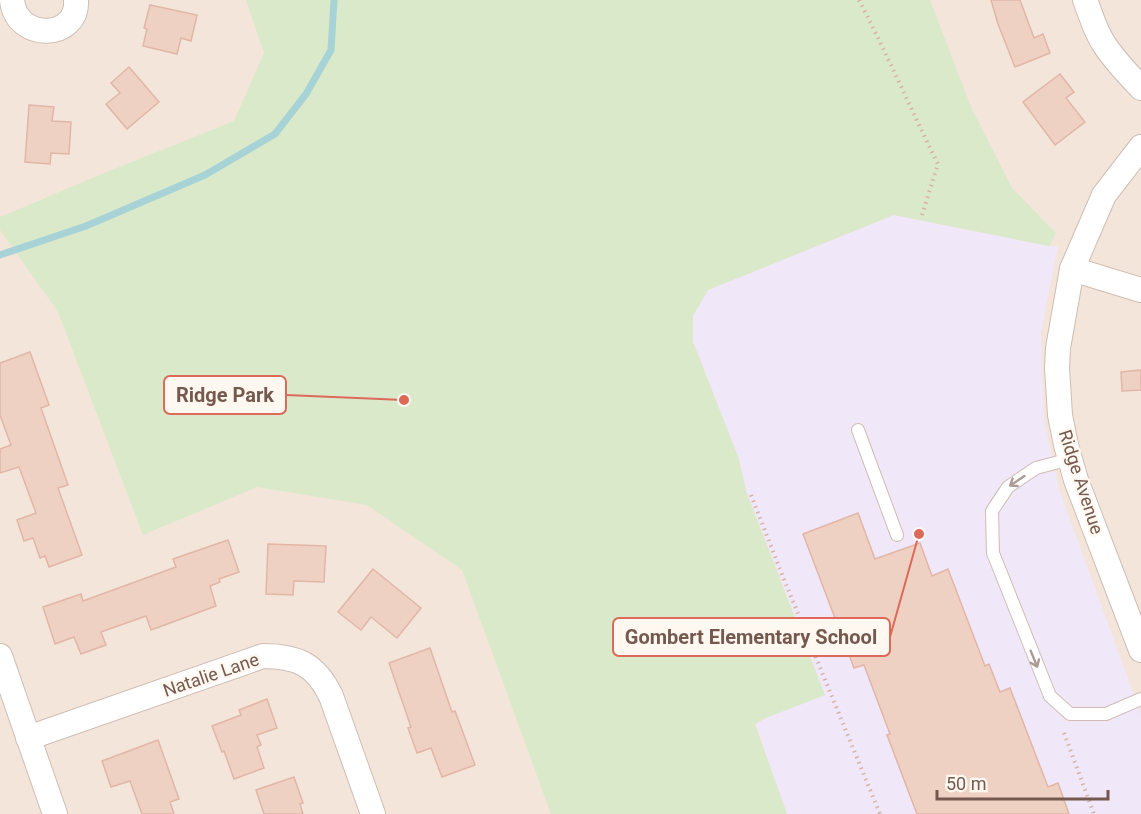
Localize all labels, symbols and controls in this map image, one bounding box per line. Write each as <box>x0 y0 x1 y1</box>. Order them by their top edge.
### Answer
callout: Ridge Park <box>164 376 286 414</box>
text: Ridge Park <box>176 383 274 407</box>
street label: Ridge Avenue <box>1055 427 1108 537</box>
one-way arrow <box>1009 475 1025 487</box>
callout: Gombert Elementary School <box>613 618 890 656</box>
text: Gombert Elementary School <box>625 625 877 649</box>
street label: Natalie Lane <box>160 648 262 701</box>
one-way arrow <box>1030 649 1041 668</box>
scale bar <box>937 763 1108 801</box>
text: 50 m <box>946 773 986 794</box>

